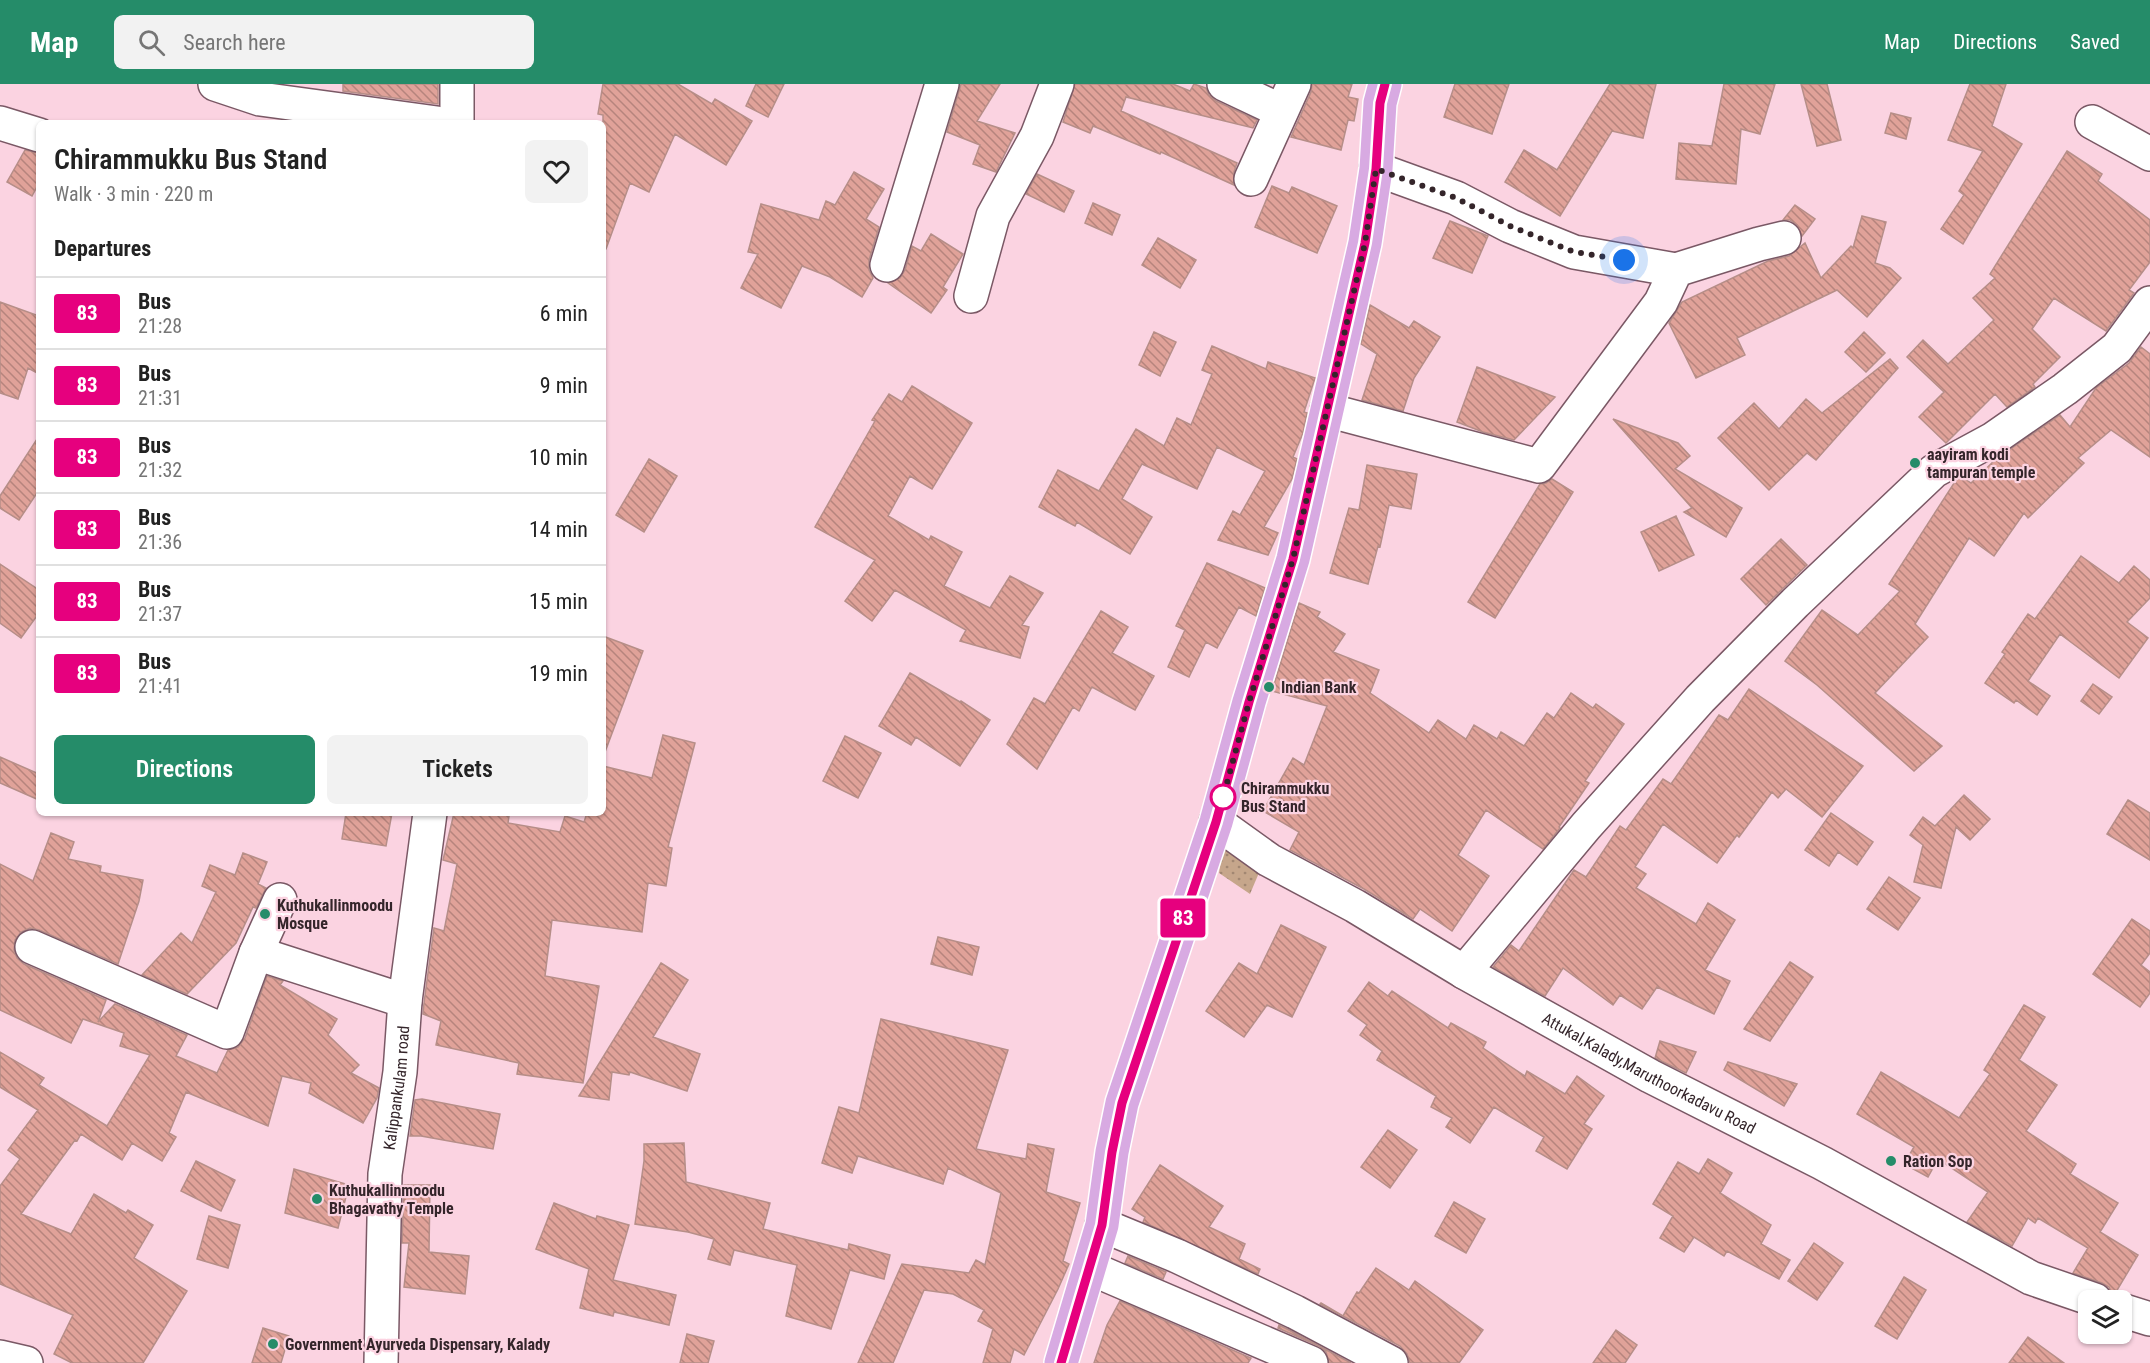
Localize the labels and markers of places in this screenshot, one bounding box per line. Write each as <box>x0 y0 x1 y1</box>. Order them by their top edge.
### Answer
place label: aayiram kodi tampuran temple <box>1927 445 2036 482</box>
marker: aayiram kodi tampuran temple <box>1908 456 1922 470</box>
place label: Indian Bank <box>1281 678 1357 697</box>
marker: Indian Bank <box>1262 680 1276 694</box>
place label: Chirammukku Bus Stand <box>1241 779 1330 816</box>
marker: Chirammukku Bus Stand <box>1210 784 1236 810</box>
place label: Kuthukallinmoodu Mosque <box>277 896 393 933</box>
marker: Kuthukallinmoodu Mosque <box>258 907 272 921</box>
place label: Ration Sop <box>1903 1152 1972 1171</box>
marker: Ration Sop <box>1884 1154 1898 1168</box>
place label: Kuthukallinmoodu Bhagavathy Temple <box>329 1181 454 1218</box>
marker: Kuthukallinmoodu Bhagavathy Temple <box>310 1192 324 1206</box>
place label: Government Ayurveda Dispensary, Kalady <box>285 1335 550 1354</box>
marker: Government Ayurveda Dispensary, Kalady <box>266 1337 280 1351</box>

